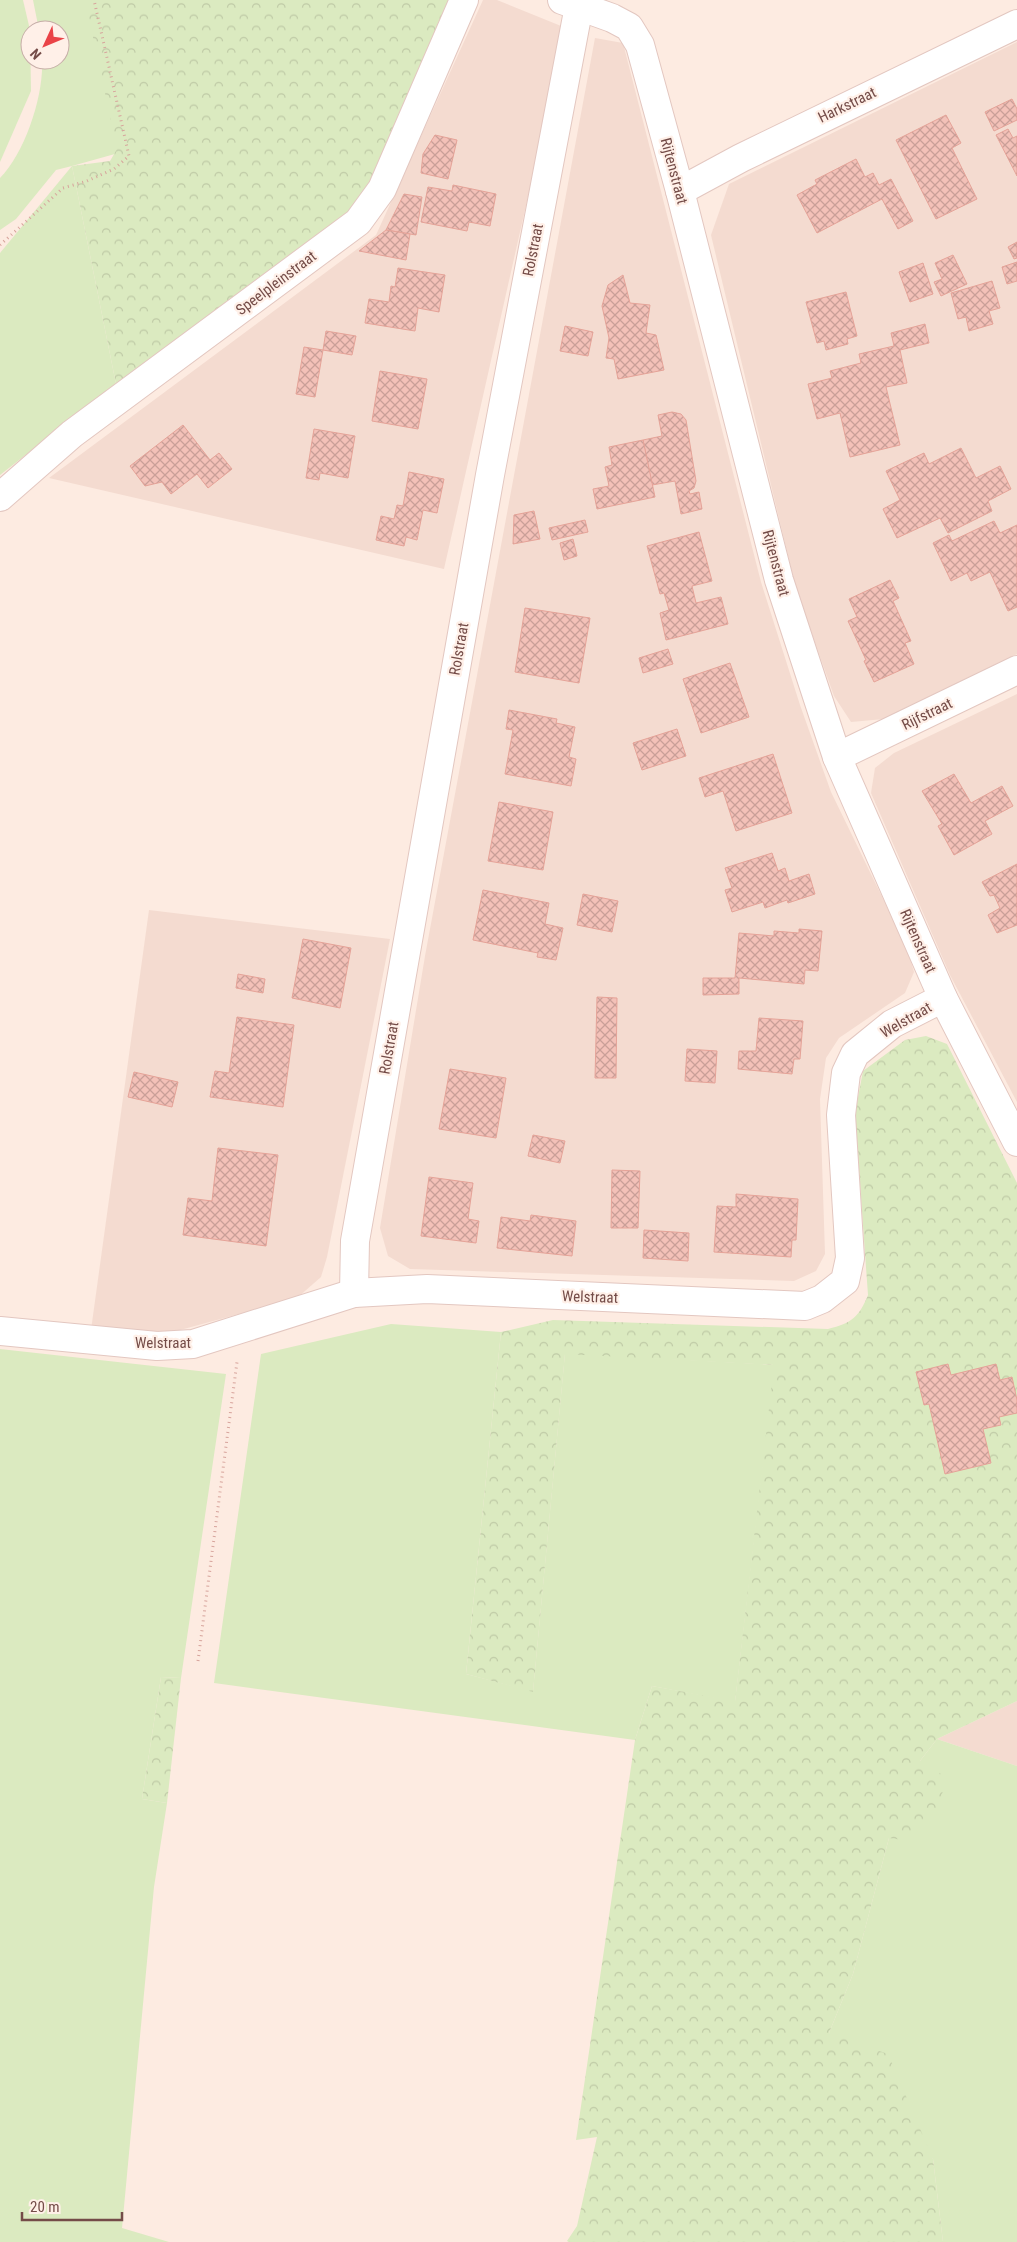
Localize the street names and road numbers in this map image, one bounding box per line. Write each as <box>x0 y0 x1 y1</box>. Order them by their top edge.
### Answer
street label: Harkstraat <box>815 83 879 127</box>
street label: Rijtenstraat <box>657 136 691 206</box>
street label: Rolstraat <box>519 222 547 278</box>
street label: Speelpleinstraat <box>232 247 320 319</box>
street label: Rijtenstraat <box>759 528 793 598</box>
street label: Rolstraat <box>446 621 472 677</box>
street label: Rijfstraat <box>899 694 955 734</box>
street label: Rijtenstraat <box>896 906 940 976</box>
street label: Welstraat <box>877 998 935 1042</box>
street label: Rolstraat <box>376 1020 402 1076</box>
street label: Welstraat <box>562 1287 618 1307</box>
street label: Welstraat <box>135 1334 191 1352</box>

